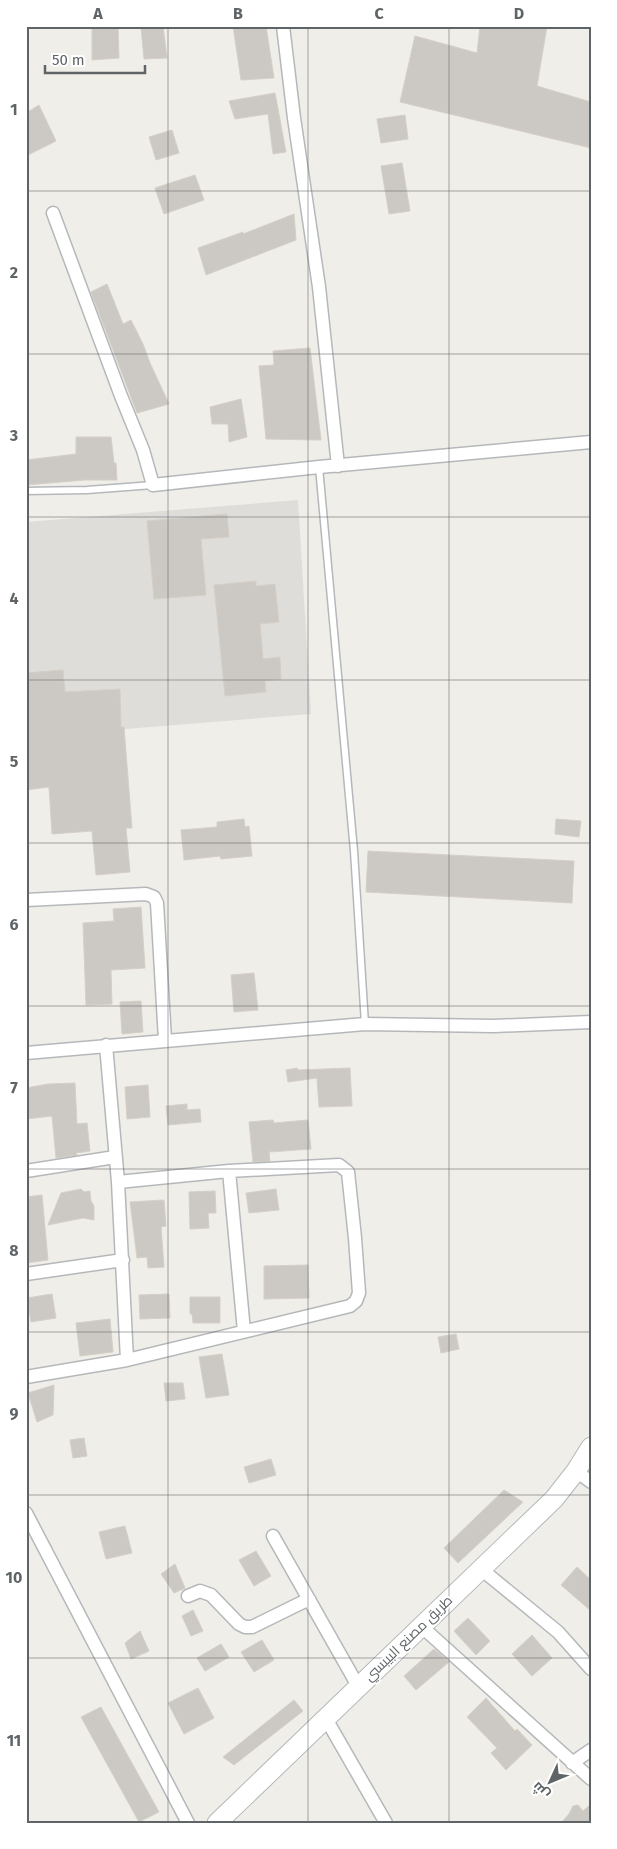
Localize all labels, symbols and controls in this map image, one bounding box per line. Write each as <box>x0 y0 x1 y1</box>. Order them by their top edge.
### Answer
text: A <box>92 4 103 23</box>
text: B <box>233 4 243 23</box>
text: C <box>374 4 384 23</box>
text: D <box>514 4 524 23</box>
scale bar <box>45 42 145 74</box>
text: 50 m <box>52 51 85 69</box>
text: 1 <box>10 100 18 119</box>
text: 2 <box>10 263 18 282</box>
text: 3 <box>9 426 18 445</box>
text: 4 <box>9 589 19 608</box>
text: 5 <box>10 752 19 771</box>
text: 6 <box>9 915 19 934</box>
text: 7 <box>10 1078 18 1097</box>
text: 8 <box>9 1241 19 1260</box>
text: 9 <box>10 1404 19 1423</box>
text: 10 <box>6 1568 22 1587</box>
street label: طريق مصنع البيبسي <box>361 1592 457 1686</box>
text: 11 <box>7 1731 21 1750</box>
north arrow <box>524 1756 574 1806</box>
text: ش <box>529 1778 553 1803</box>

